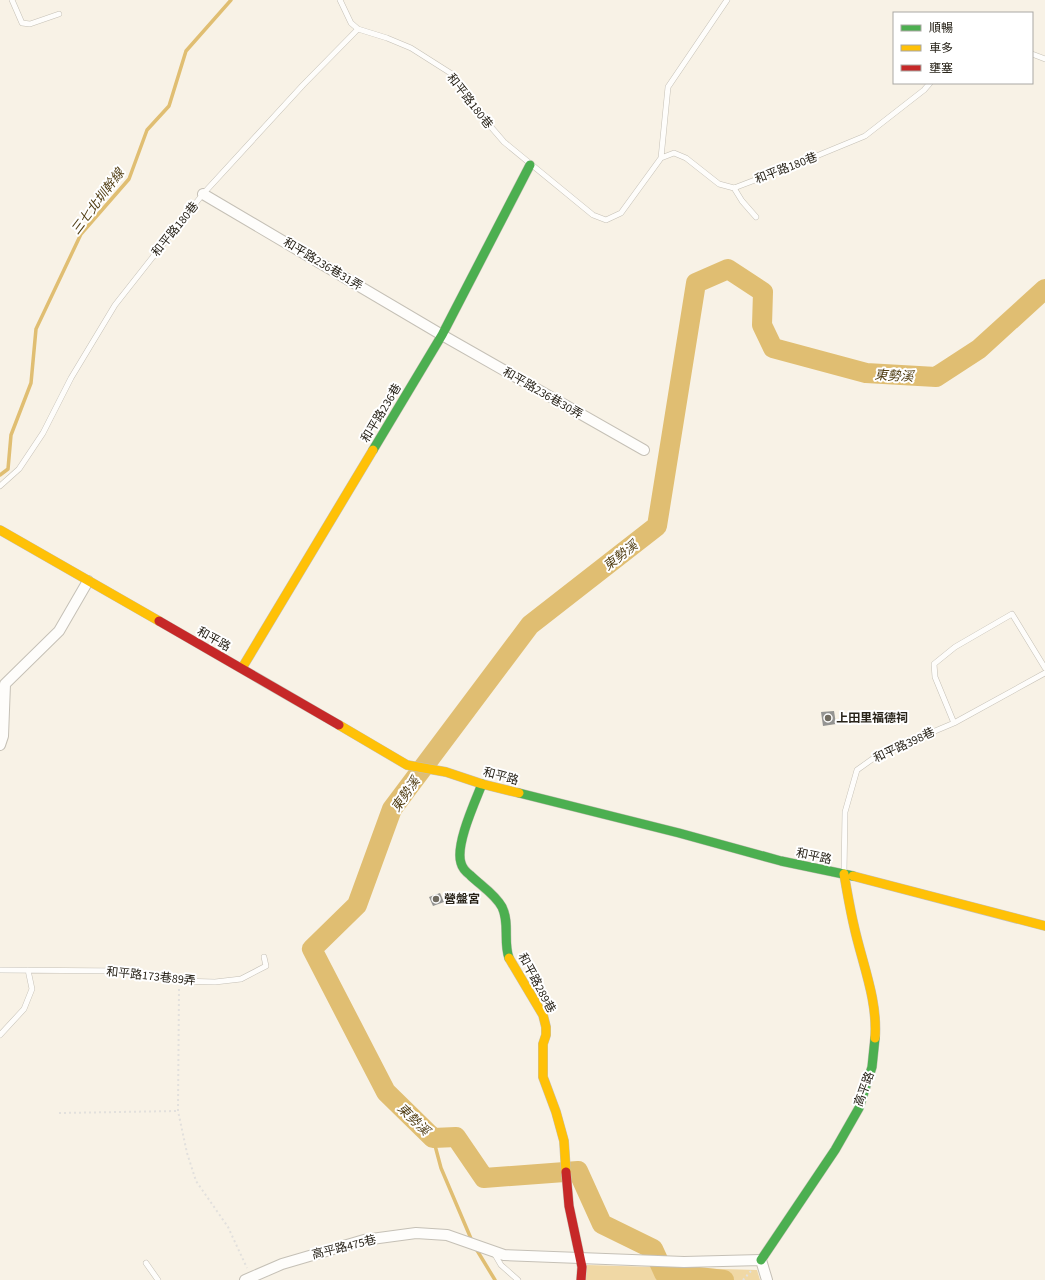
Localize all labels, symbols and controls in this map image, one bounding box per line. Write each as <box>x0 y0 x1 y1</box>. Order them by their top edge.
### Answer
legend <box>893 12 1033 84</box>
text: 順暢 <box>929 20 953 37</box>
text: 車多 <box>929 40 953 57</box>
text: 壅塞 <box>929 60 953 77</box>
street label: 和平路180巷 <box>443 70 497 133</box>
street label: 和平路180巷 <box>752 149 820 188</box>
water label: 三七北圳幹線 <box>67 163 130 238</box>
street label: 和平路180巷 <box>148 198 203 260</box>
street label: 和平路236巷31弄 <box>280 234 366 295</box>
street label: 和平路236巷30弄 <box>500 364 586 423</box>
water label: 東勢溪 <box>874 366 916 386</box>
street label: 和平路236巷 <box>357 381 406 446</box>
water label: 東勢溪 <box>600 535 643 575</box>
street label: 和平路 <box>194 623 234 656</box>
place label: 上田里福德祠 <box>836 710 908 727</box>
marker: 上田里福德祠 <box>823 713 833 723</box>
street label: 和平路398巷 <box>871 724 938 767</box>
street label: 和平路 <box>481 764 520 789</box>
water label: 東勢溪 <box>387 772 426 816</box>
street label: 和平路 <box>795 844 833 869</box>
place label: 營盤宮 <box>444 891 480 908</box>
marker: 營盤宮 <box>431 894 441 904</box>
street label: 和平路289巷 <box>514 950 560 1016</box>
street label: 和平路173巷89弄 <box>105 963 197 990</box>
street label: 高平路 <box>850 1069 879 1109</box>
water label: 東勢溪 <box>393 1100 435 1141</box>
street label: 高平路475巷 <box>310 1231 378 1264</box>

